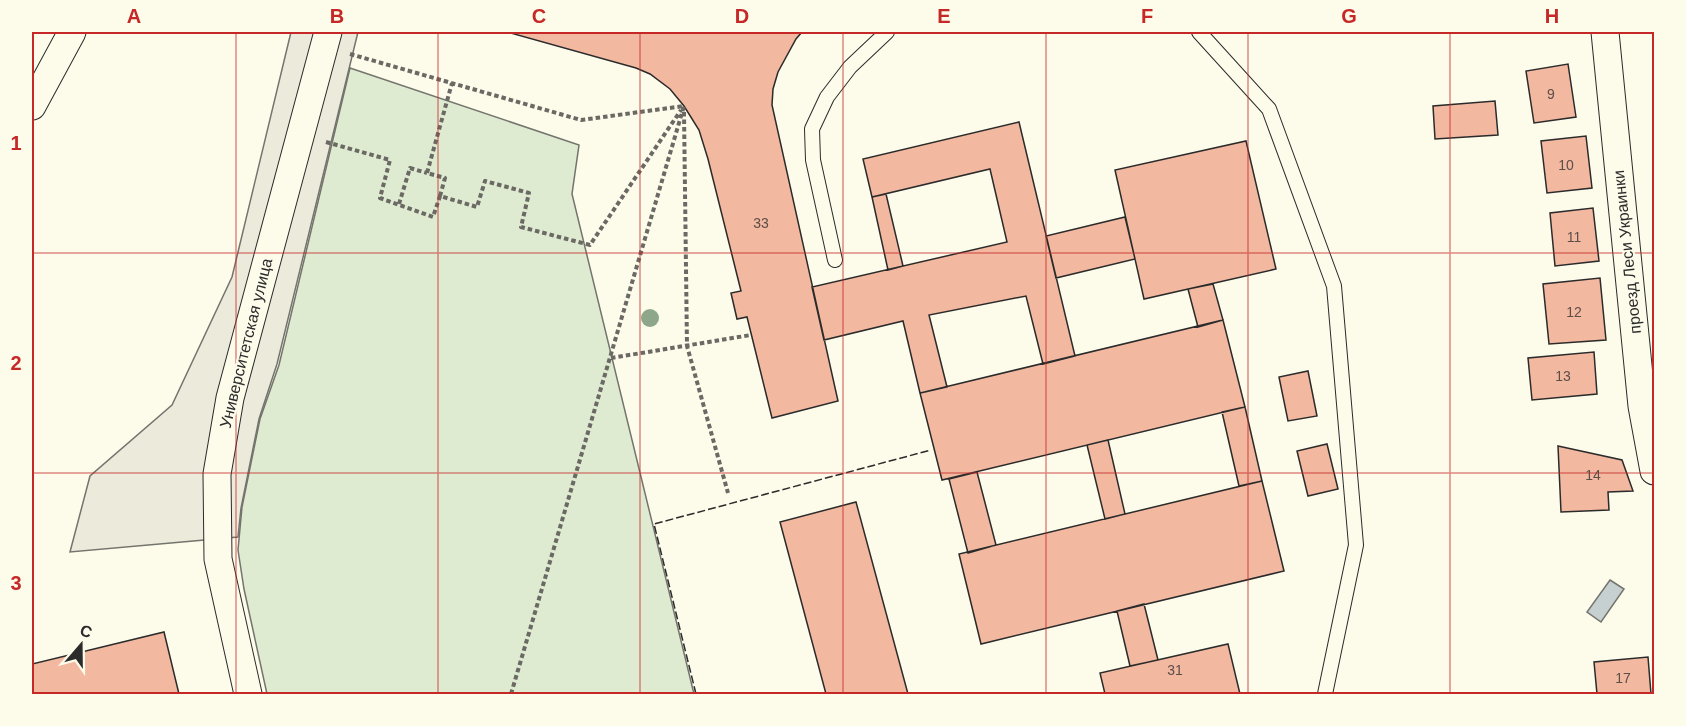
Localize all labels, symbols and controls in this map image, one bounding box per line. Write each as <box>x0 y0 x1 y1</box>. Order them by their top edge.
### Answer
text: A <box>127 5 141 27</box>
text: B <box>330 5 344 27</box>
text: C <box>532 5 546 27</box>
text: D <box>735 5 749 27</box>
text: E <box>937 5 951 27</box>
text: F <box>1141 5 1153 27</box>
text: G <box>1341 5 1357 27</box>
text: H <box>1545 5 1559 27</box>
house number: 9 <box>1547 86 1555 102</box>
text: 1 <box>10 132 22 154</box>
house number: 10 <box>1558 157 1574 173</box>
street label: проезд Леси Украинки <box>1610 169 1644 335</box>
house number: 33 <box>753 215 769 231</box>
house number: 11 <box>1567 229 1581 245</box>
street label: Университетская улица <box>217 256 275 430</box>
house number: 12 <box>1566 304 1582 320</box>
text: 2 <box>10 352 22 374</box>
house number: 13 <box>1555 368 1571 384</box>
house number: 14 <box>1585 467 1601 483</box>
text: 3 <box>10 572 22 594</box>
north arrow <box>51 615 111 675</box>
text: С <box>78 621 95 641</box>
house number: 31 <box>1167 662 1183 678</box>
house number: 17 <box>1615 670 1631 686</box>

